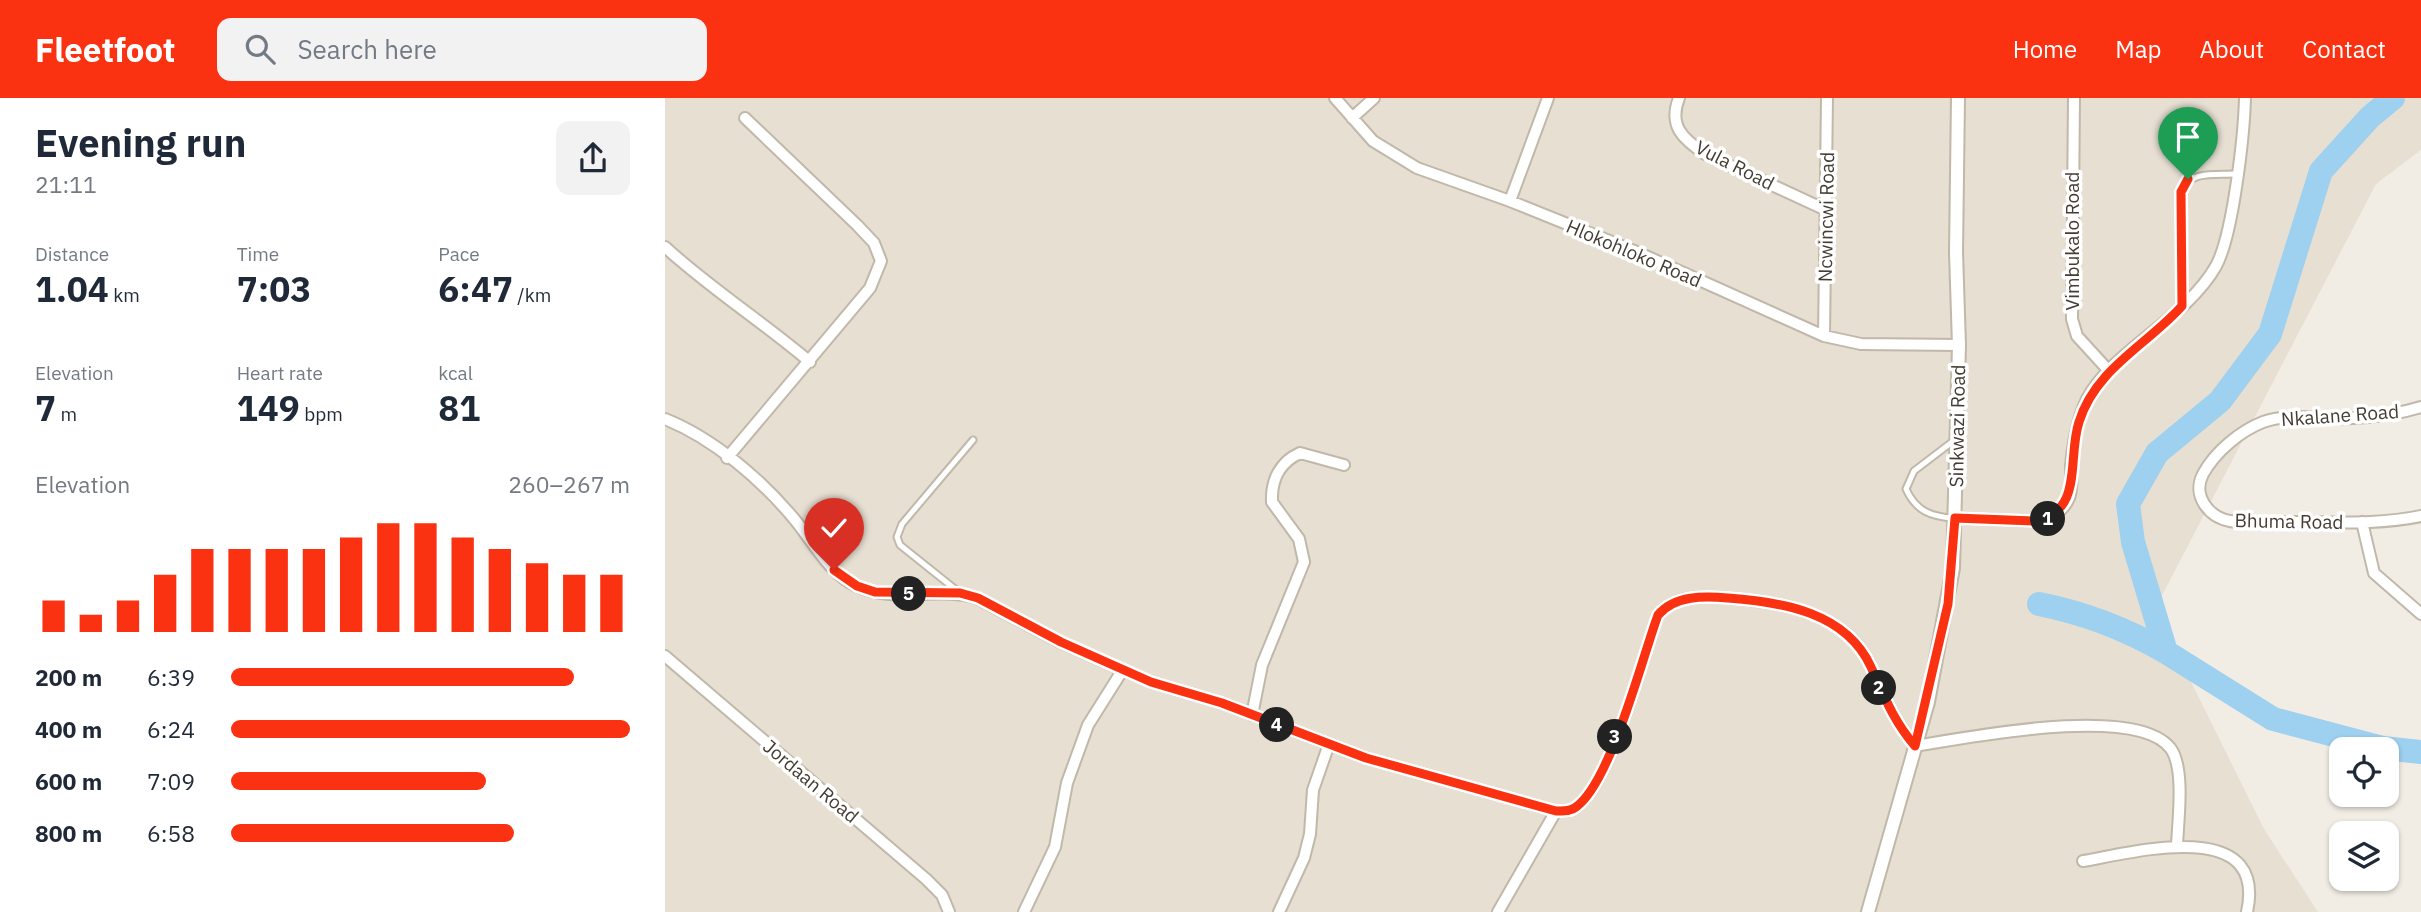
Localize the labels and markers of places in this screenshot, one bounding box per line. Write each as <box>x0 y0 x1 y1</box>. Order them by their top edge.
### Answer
pin <box>2158 107 2218 179</box>
pin <box>804 498 864 570</box>
pin: 1 <box>2031 502 2065 536</box>
pin: 5 <box>891 576 927 612</box>
pin: 2 <box>1861 670 1897 706</box>
pin: 4 <box>1259 708 1295 742</box>
pin: 3 <box>1597 720 1633 754</box>

